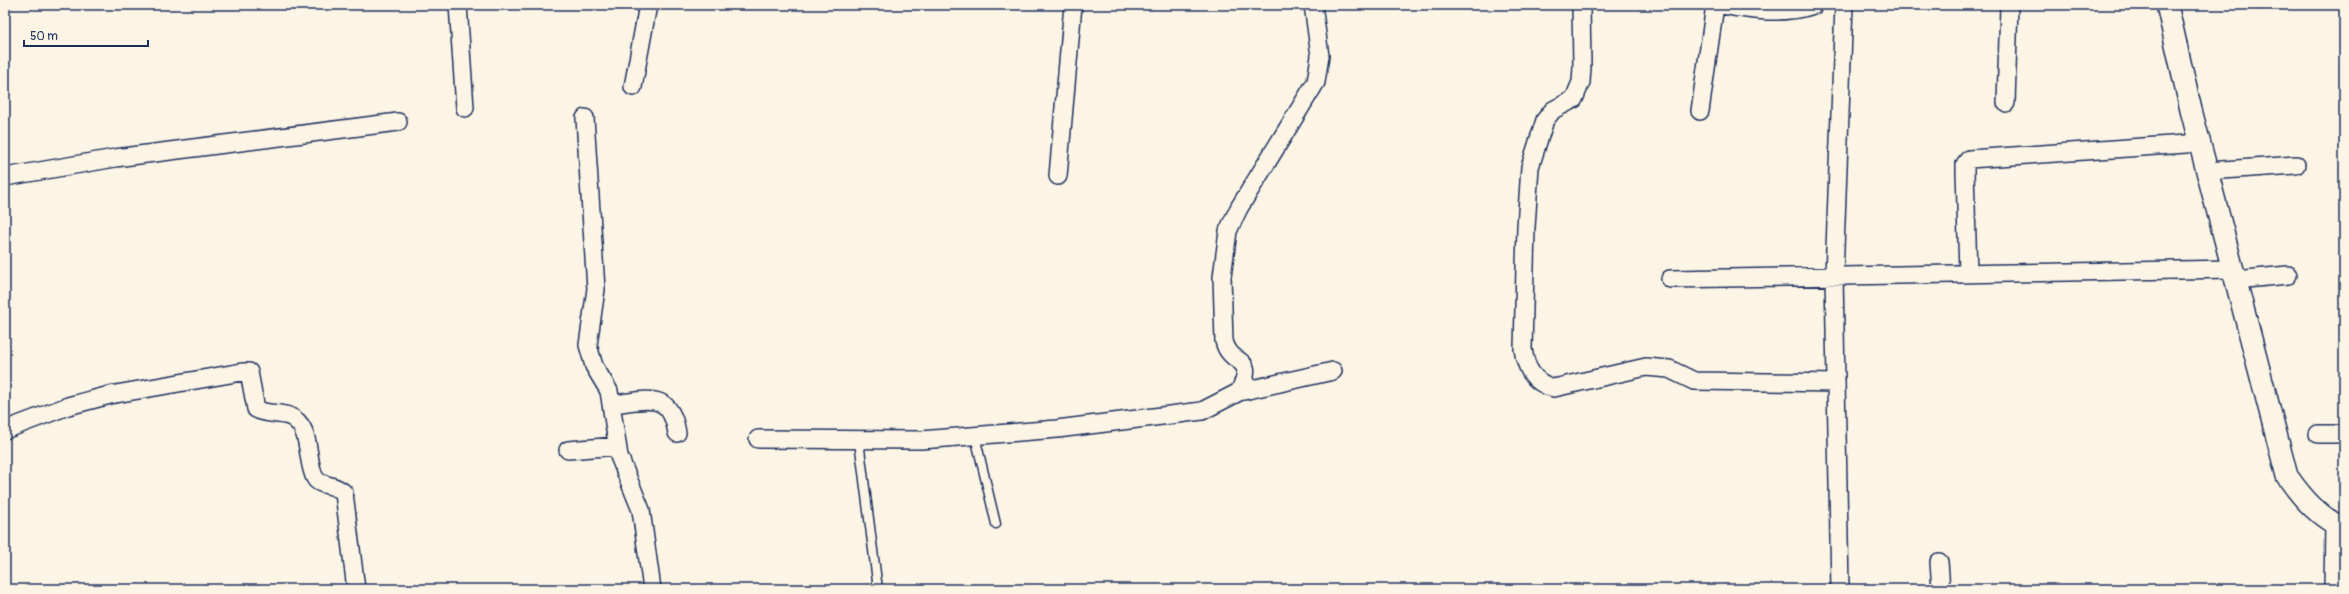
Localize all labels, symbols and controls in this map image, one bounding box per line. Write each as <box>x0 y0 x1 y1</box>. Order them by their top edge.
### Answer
scale bar <box>24 22 148 48</box>
text: 50 m <box>30 29 58 44</box>

